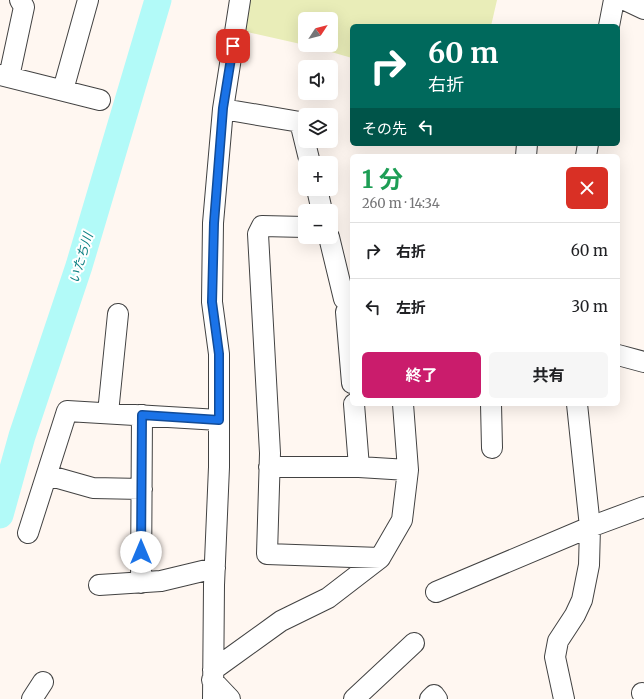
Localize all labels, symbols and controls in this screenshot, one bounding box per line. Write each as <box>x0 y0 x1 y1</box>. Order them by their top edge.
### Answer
north arrow <box>298 12 338 52</box>
map controls <box>298 12 338 244</box>
pin <box>216 29 250 63</box>
icon: arrive <box>222 35 244 57</box>
text: 60 m <box>428 35 498 71</box>
icon: right <box>362 40 414 92</box>
button: sound <box>298 60 338 100</box>
text: 右折 <box>428 73 464 96</box>
button: layers <box>298 108 338 148</box>
icon: left <box>415 116 437 138</box>
text: その先 <box>362 119 407 138</box>
button: + <box>298 156 338 196</box>
text: 1 分 <box>362 164 403 195</box>
button: close <box>566 167 608 209</box>
text: 260 m · 14:34 <box>362 195 440 212</box>
button: − <box>298 204 338 244</box>
water label: いたち川 <box>65 229 97 285</box>
icon: right <box>362 240 384 262</box>
text: 60 m <box>571 241 608 260</box>
text: 右折 <box>396 242 426 261</box>
icon: left <box>362 296 384 318</box>
text: 30 m <box>571 297 608 316</box>
text: 左折 <box>396 298 426 317</box>
button: 終了 <box>362 352 481 398</box>
button: 共有 <box>489 352 608 398</box>
position arrow <box>120 531 162 573</box>

